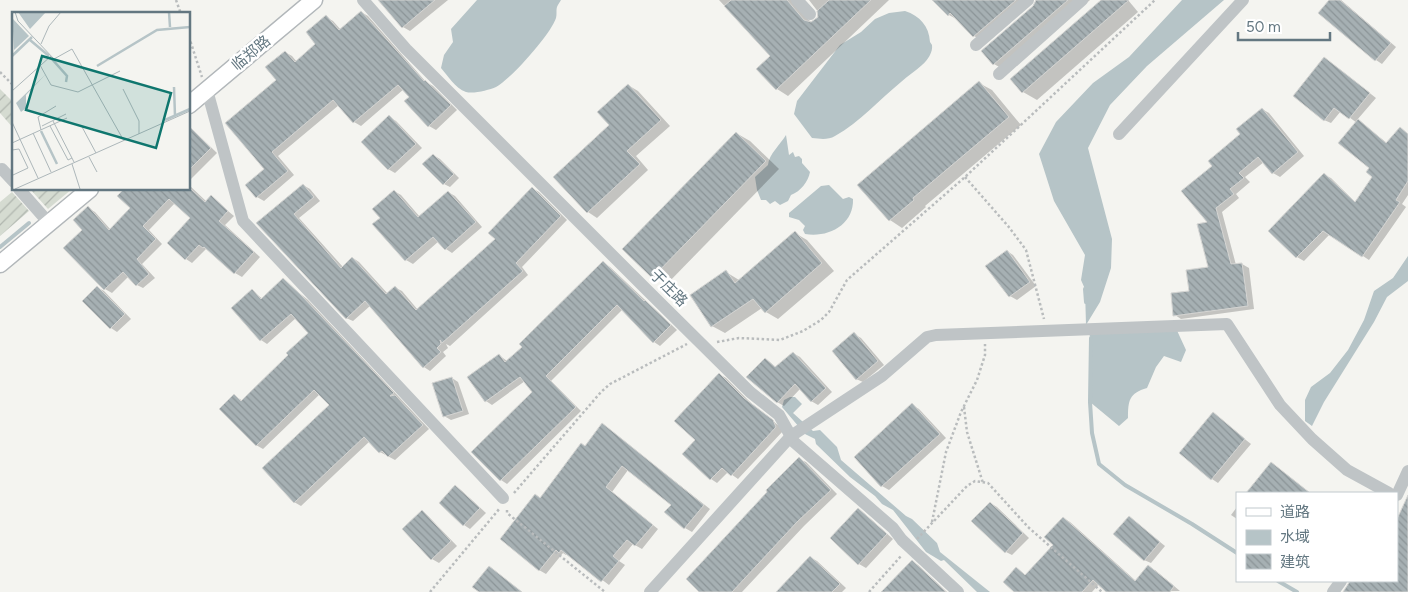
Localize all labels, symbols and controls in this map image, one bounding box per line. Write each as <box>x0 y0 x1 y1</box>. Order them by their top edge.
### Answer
scale bar <box>1238 10 1330 42</box>
inset map <box>12 12 190 190</box>
text: 50 m <box>1246 18 1281 36</box>
street label: 临郑路 <box>228 32 274 74</box>
street label: 于庄路 <box>647 266 691 310</box>
legend <box>1236 492 1398 582</box>
text: 道路 <box>1280 503 1310 521</box>
text: 水域 <box>1280 528 1310 546</box>
text: 建筑 <box>1280 553 1310 571</box>

